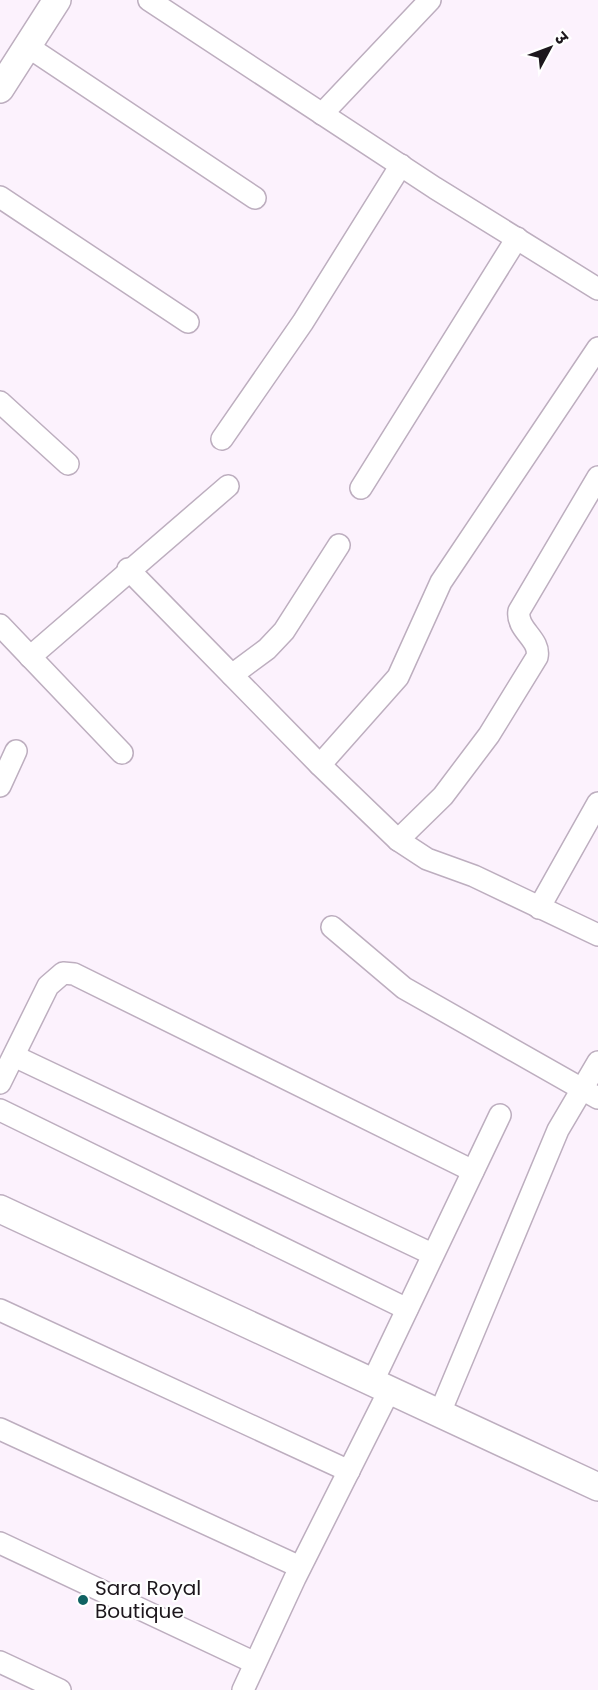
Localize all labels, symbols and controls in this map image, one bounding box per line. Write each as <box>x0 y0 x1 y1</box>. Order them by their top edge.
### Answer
north arrow <box>520 18 580 78</box>
text: उ <box>549 27 573 50</box>
place label: Sara Royal Boutique <box>95 1574 201 1625</box>
marker: Sara Royal Boutique <box>76 1593 90 1607</box>

